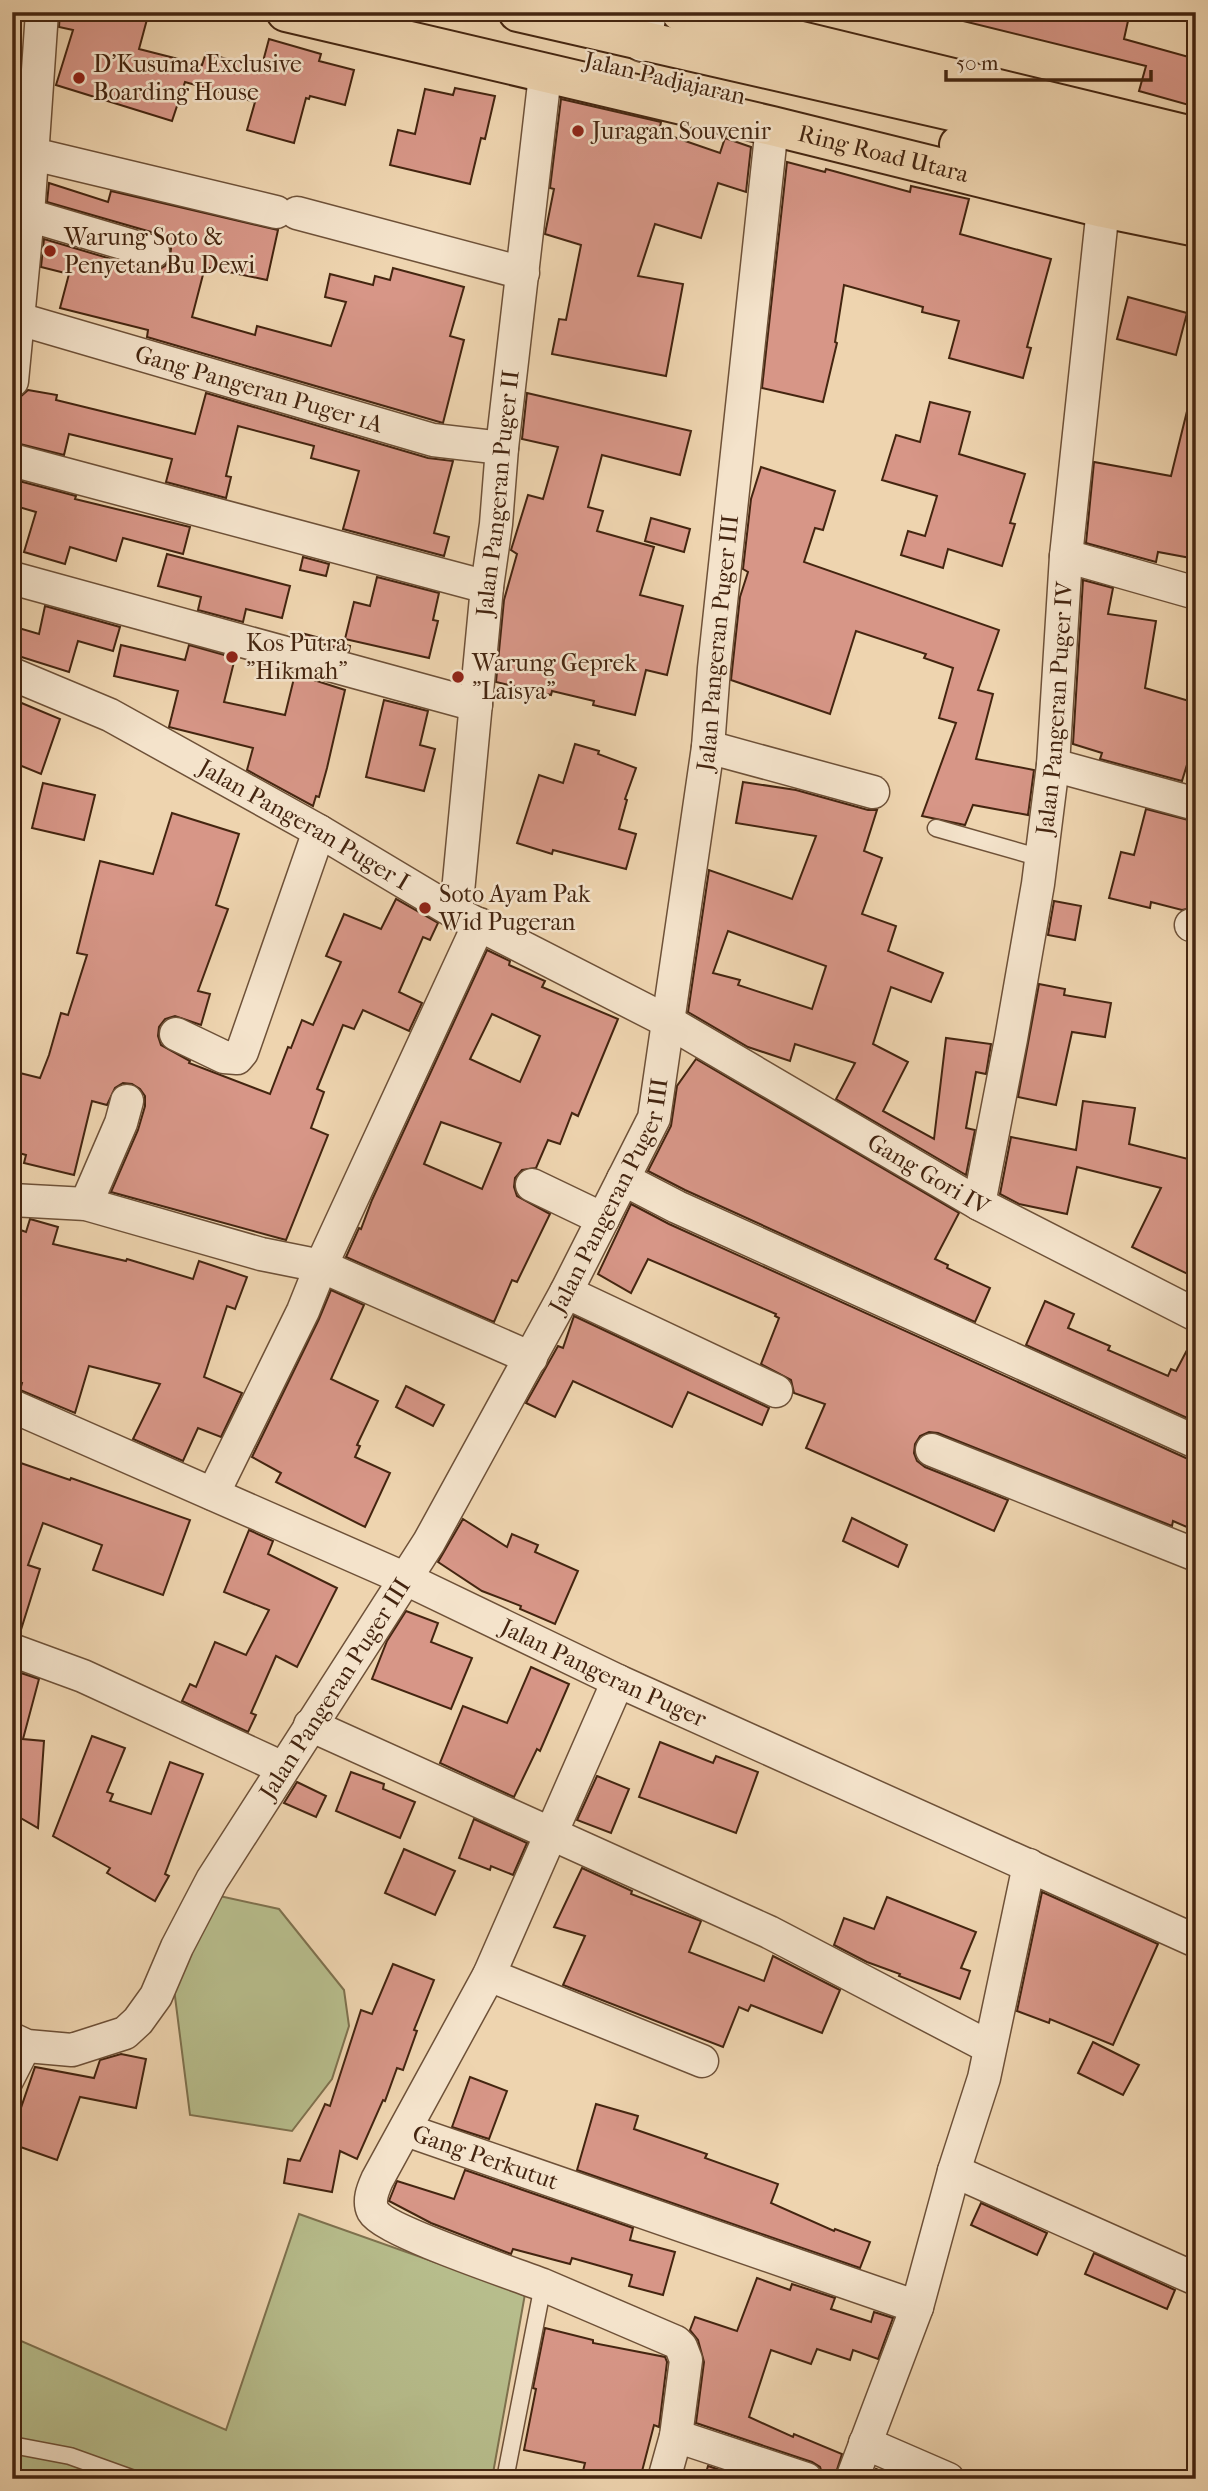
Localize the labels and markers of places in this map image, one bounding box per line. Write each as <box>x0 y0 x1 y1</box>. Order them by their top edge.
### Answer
place label: D'Kusuma Exclusive Boarding House <box>93 50 302 106</box>
marker: D'Kusuma Exclusive Boarding House <box>71 70 87 86</box>
place label: Juragan Souvenir <box>590 117 772 145</box>
marker: Juragan Souvenir <box>570 123 586 139</box>
place label: Warung Soto & Penyetan Bu Dewi <box>63 223 255 279</box>
marker: Warung Soto & Penyetan Bu Dewi <box>42 243 58 259</box>
place label: Kos Putra "Hikmah" <box>246 629 348 685</box>
marker: Kos Putra "Hikmah" <box>224 649 240 665</box>
place label: Warung Geprek "Laisya" <box>471 649 637 705</box>
marker: Warung Geprek "Laisya" <box>450 669 466 685</box>
place label: Soto Ayam Pak Wid Pugeran <box>438 880 591 936</box>
marker: Soto Ayam Pak Wid Pugeran <box>417 900 433 916</box>

